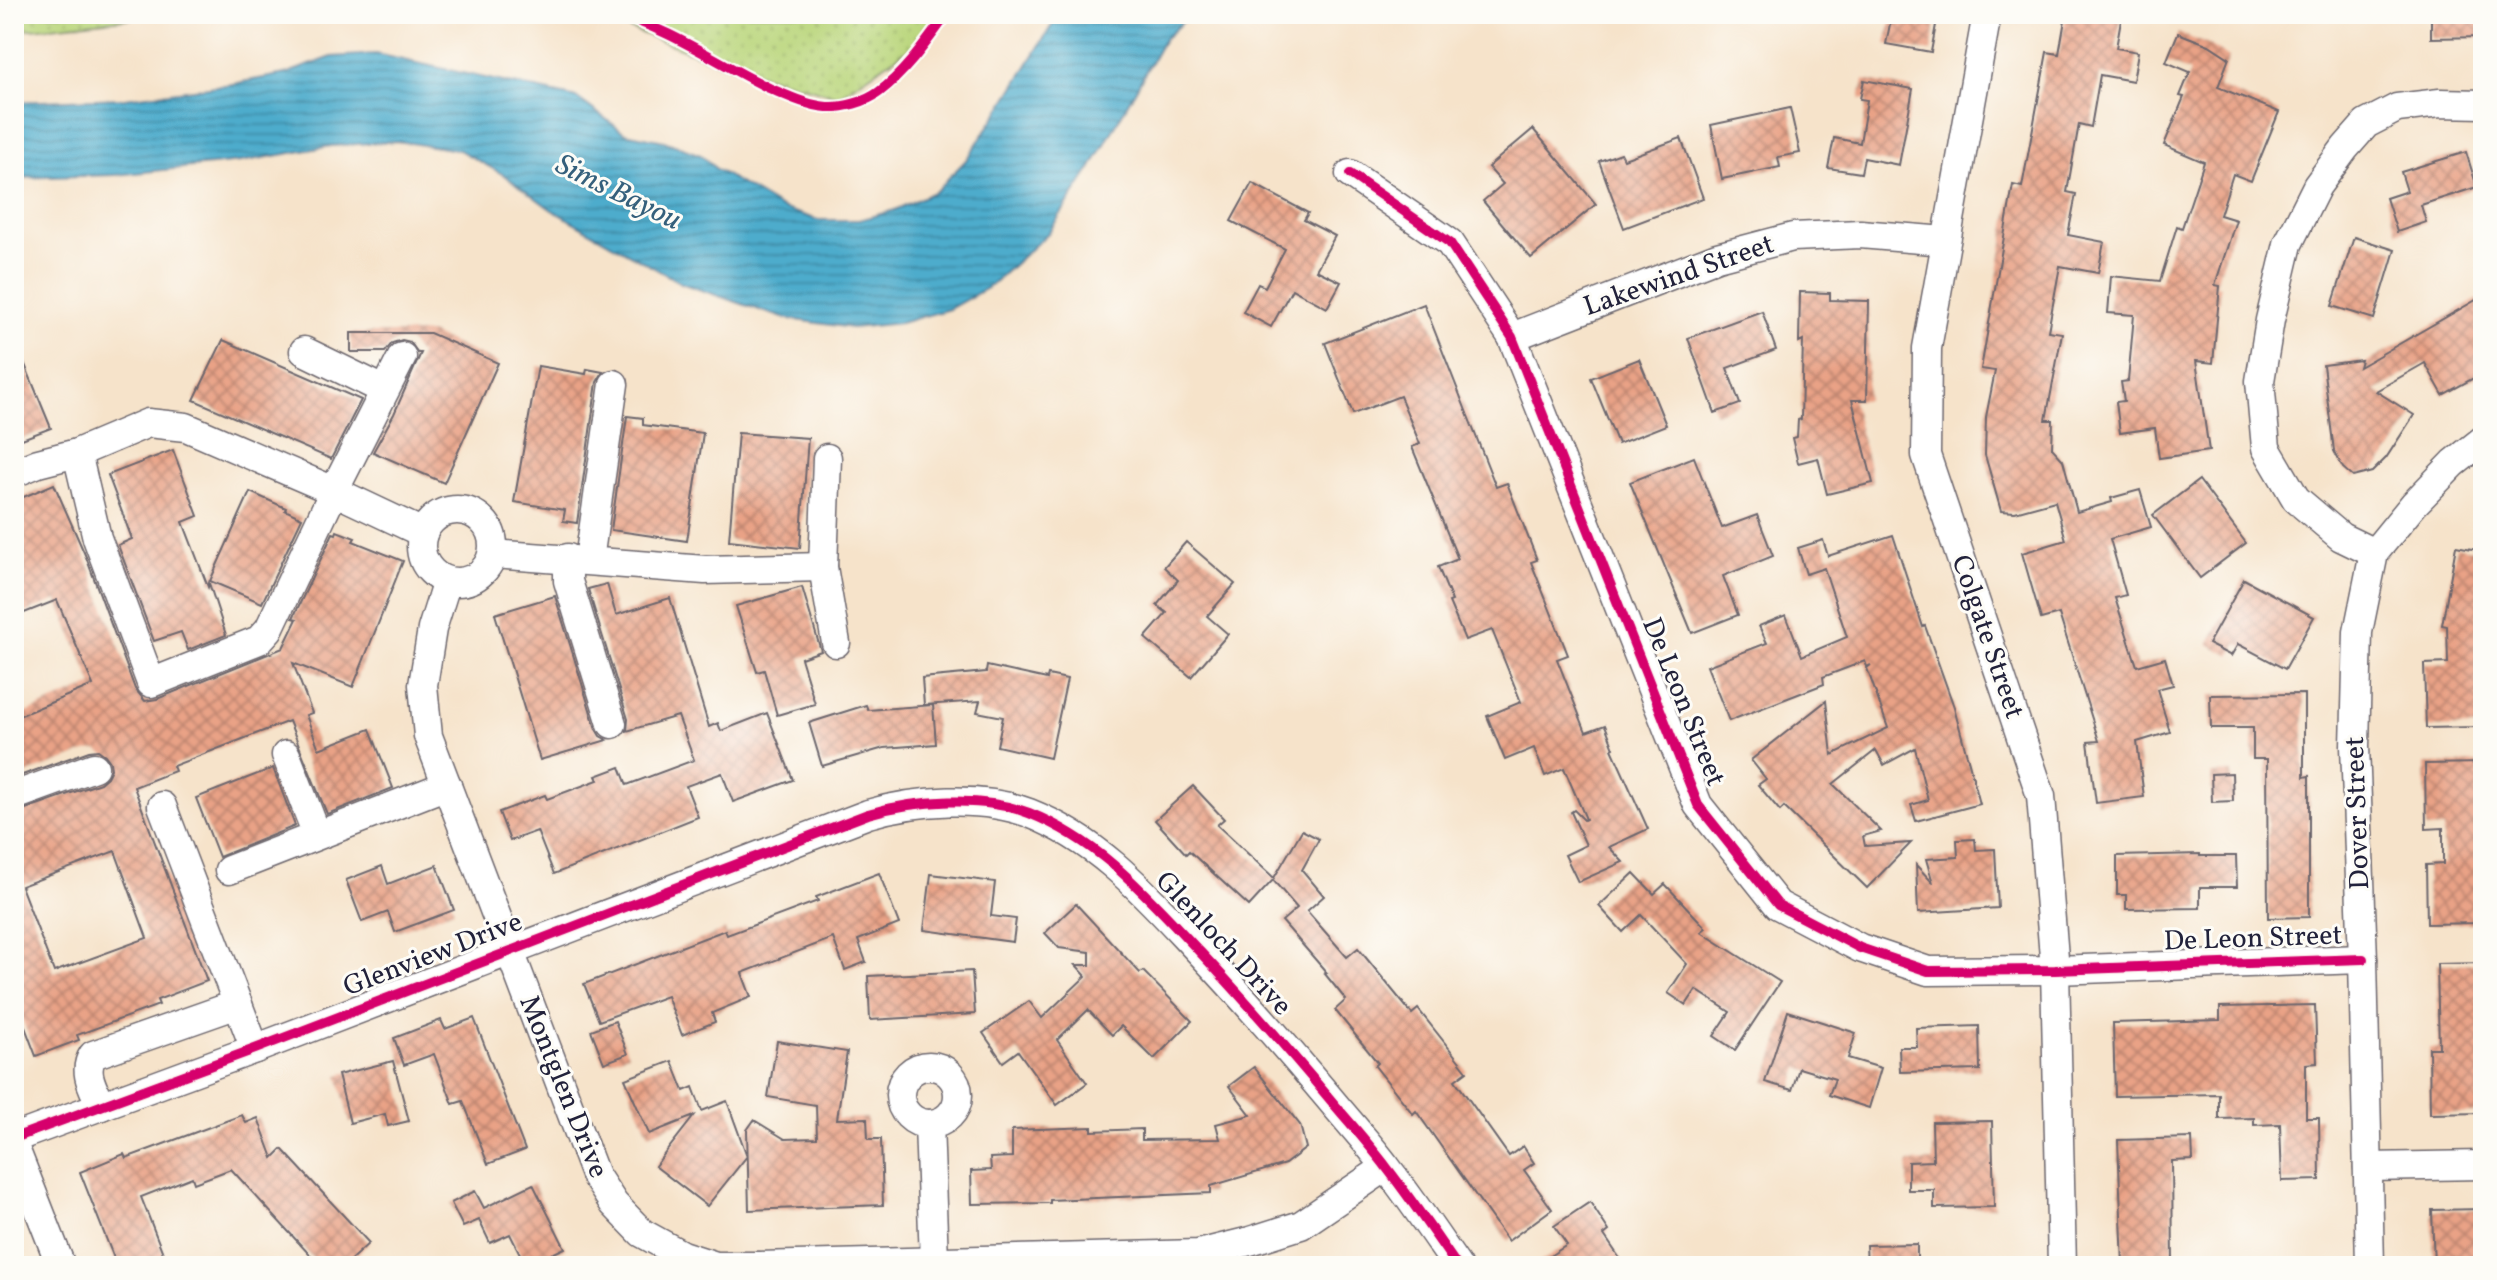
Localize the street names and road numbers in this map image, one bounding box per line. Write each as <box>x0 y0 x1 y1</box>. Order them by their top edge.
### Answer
street label: Lakewind Street <box>1579 225 1779 327</box>
street label: Colgate Street <box>1941 550 2033 724</box>
street label: De Leon Street <box>1631 612 1735 792</box>
street label: Dover Street <box>2336 736 2380 890</box>
street label: Glenloch Drive <box>1146 863 1300 1025</box>
street label: Glenview Drive <box>338 903 528 1007</box>
street label: De Leon Street <box>2163 916 2343 962</box>
street label: Montglen Drive <box>509 990 617 1184</box>

